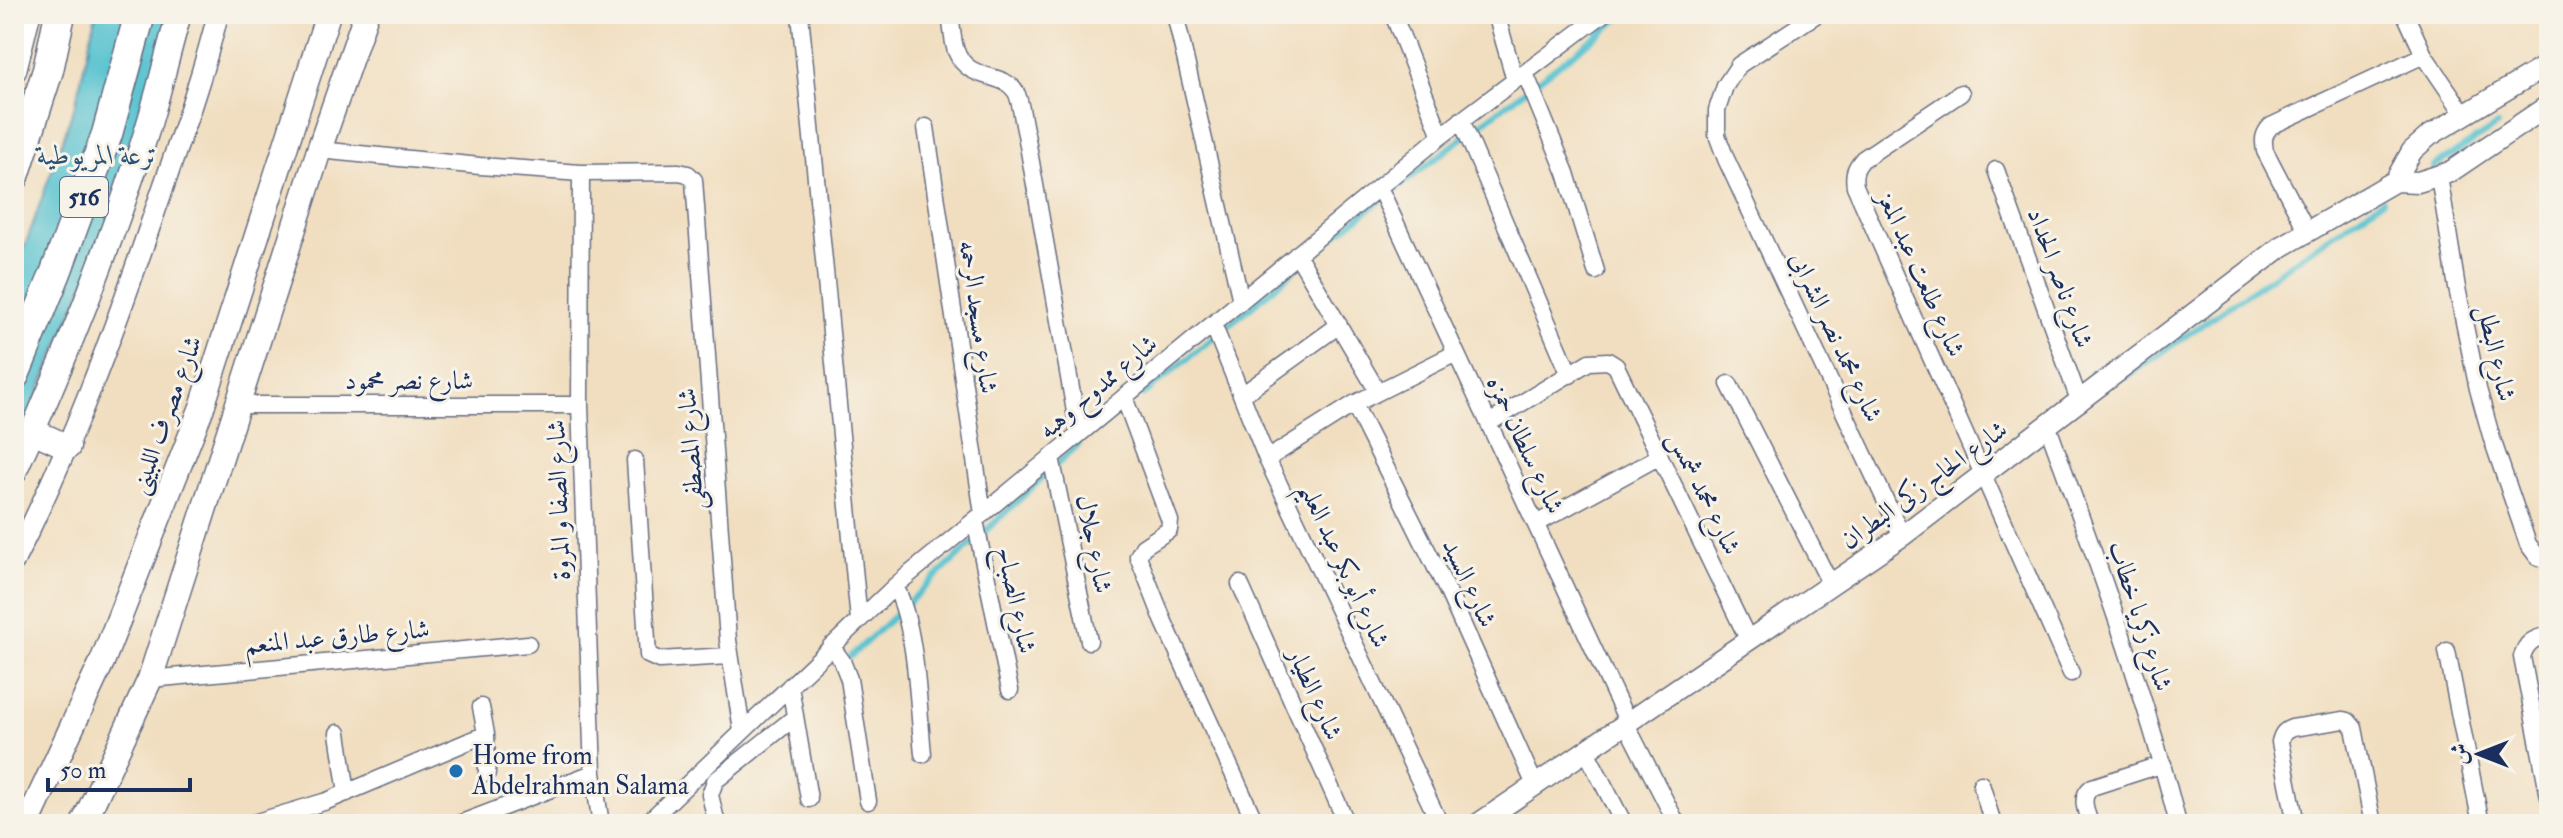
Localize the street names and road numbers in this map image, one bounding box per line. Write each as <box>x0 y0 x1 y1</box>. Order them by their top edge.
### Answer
road number: 516 <box>60 177 108 217</box>
street label: شارع طلعت عبد المعز <box>1864 183 1972 364</box>
street label: شارع ناصر الحداد <box>2015 204 2100 354</box>
street label: شارع مسجد الرحمه <box>946 238 1005 397</box>
street label: شارع محمد نصر الشرابى <box>1778 247 1889 429</box>
street label: شارع البطل <box>2464 302 2523 406</box>
street label: شارع ممدوح وهبه <box>1032 328 1169 452</box>
street label: شارع مصرف اللبينى <box>122 331 214 500</box>
street label: شارع نصر محمود <box>345 365 473 402</box>
street label: شارع سلطان حمزه <box>1475 371 1571 521</box>
street label: شارع المصطفى <box>671 387 716 511</box>
street label: شارع الحاج زكى البطران <box>1833 413 2018 562</box>
street label: شارع الصفا و المروة <box>540 419 583 581</box>
street label: شارع محمد شمس <box>1656 426 1748 562</box>
street label: شارع أبو بكر عبد العليم <box>1283 476 1398 657</box>
street label: شارع جلال <box>1064 492 1119 597</box>
street label: شارع السيد <box>1430 534 1503 635</box>
street label: شارع زكريا خطاب <box>2096 537 2179 697</box>
street label: شارع الصباح <box>982 543 1043 658</box>
street label: شارع طارق عبد المنعم <box>243 613 432 669</box>
street label: شارع الطيار <box>1275 640 1350 747</box>

